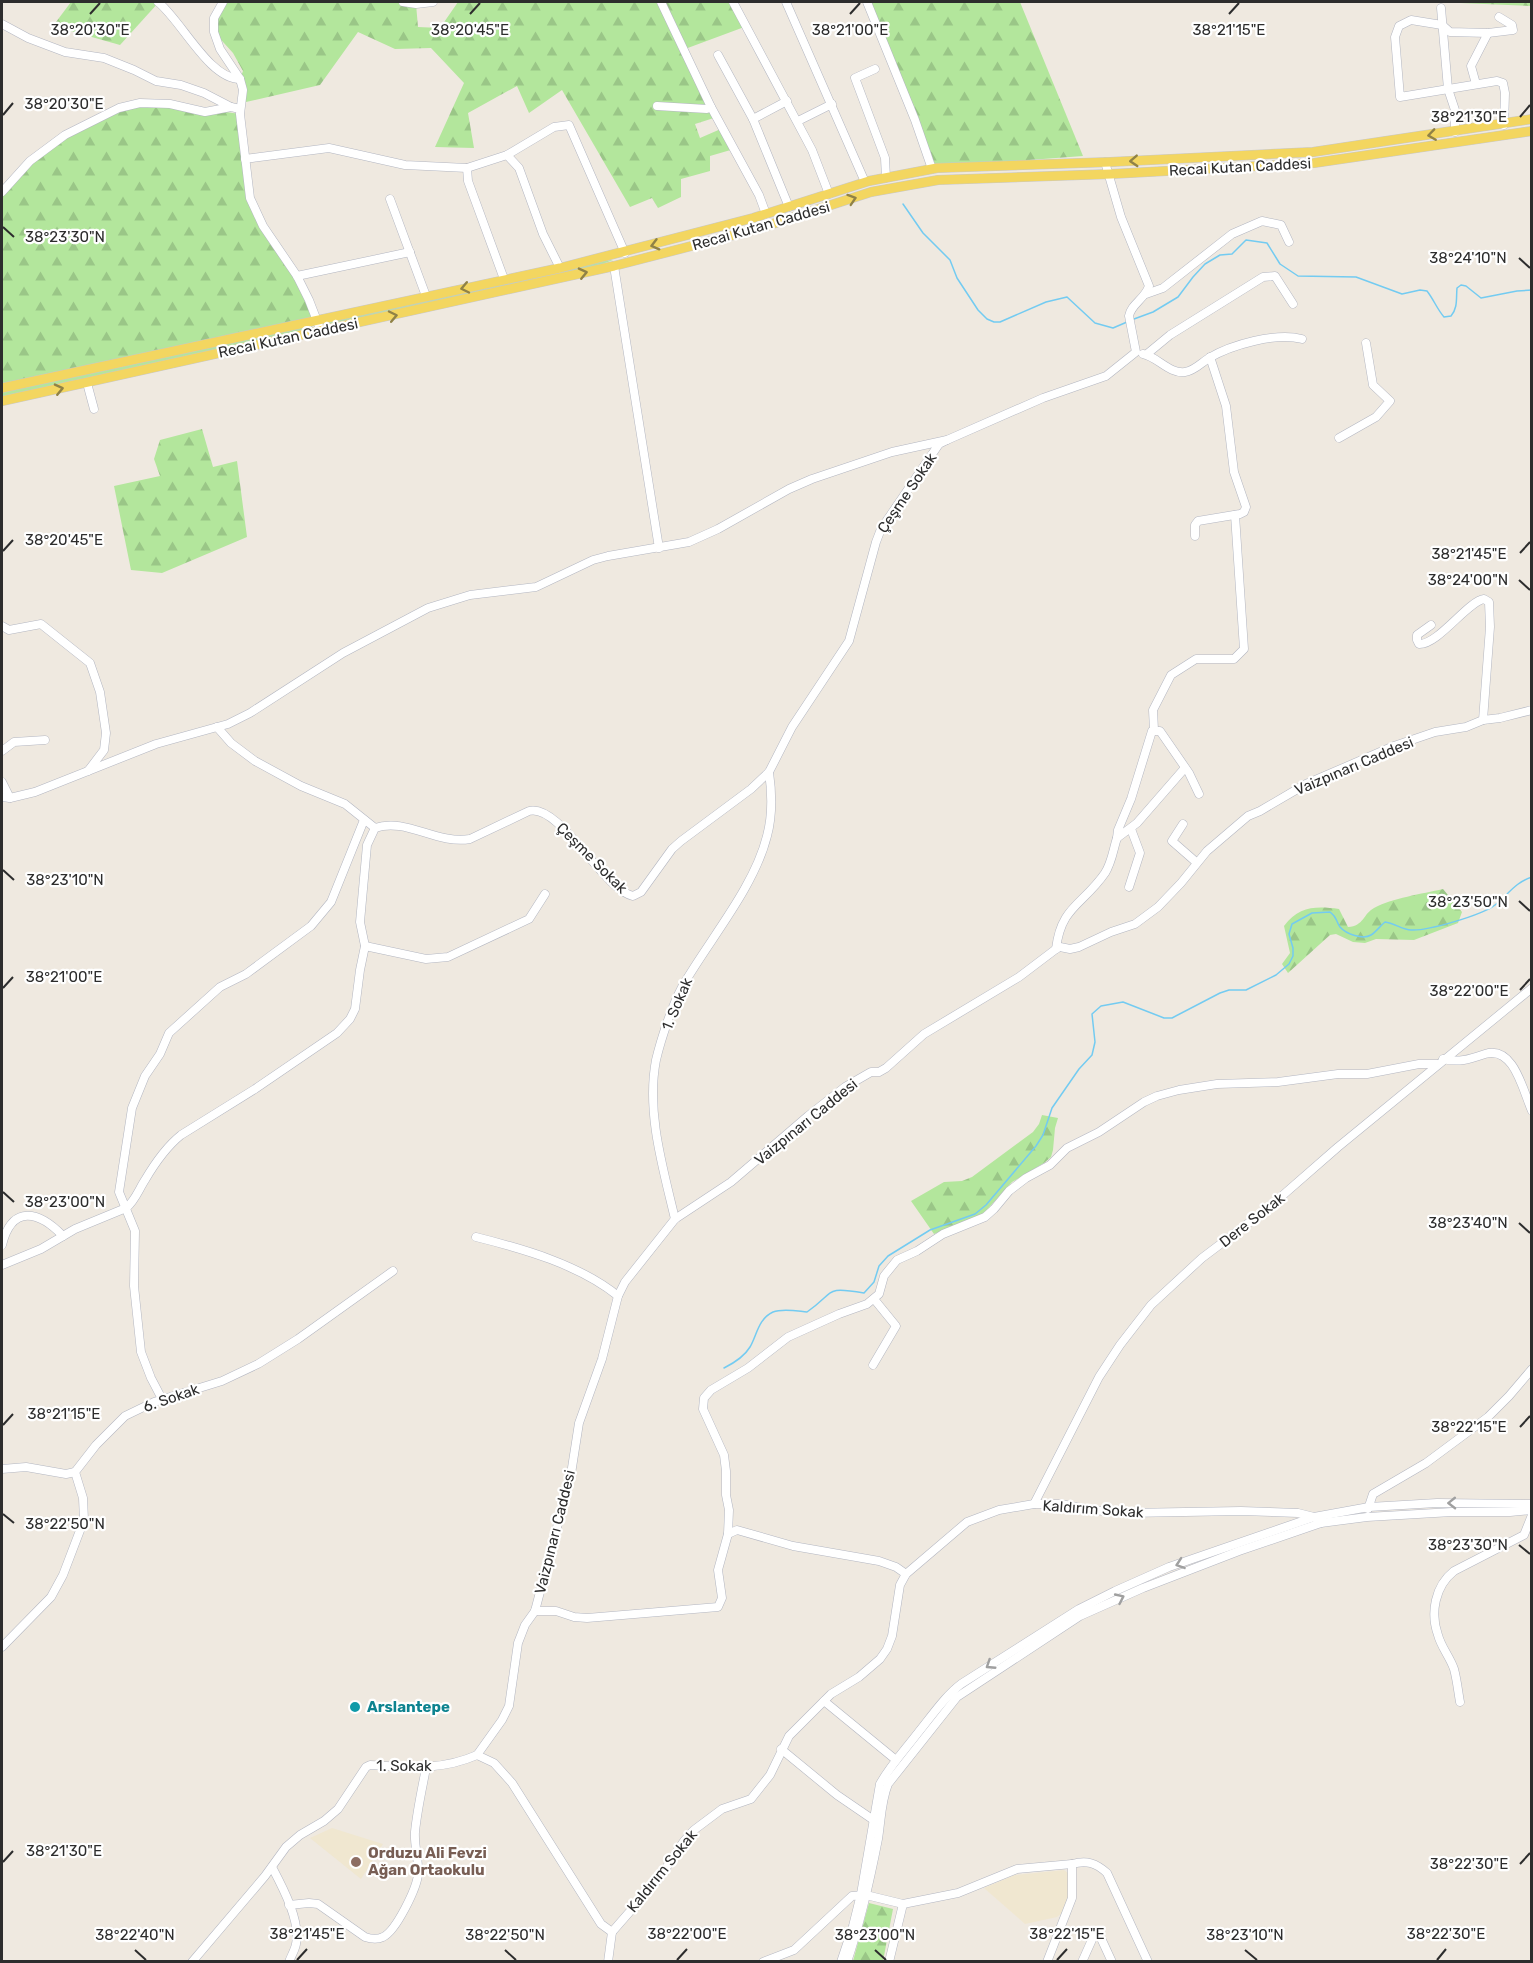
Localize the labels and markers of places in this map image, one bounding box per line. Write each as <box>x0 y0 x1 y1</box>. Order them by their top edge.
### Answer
place label: Arslantepe <box>367 1698 450 1716</box>
marker: Arslantepe <box>348 1700 362 1714</box>
place label: Orduzu Ali Fevzi Ağan Ortaokulu <box>368 1844 487 1879</box>
marker: Orduzu Ali Fevzi Ağan Ortaokulu <box>349 1855 363 1869</box>

